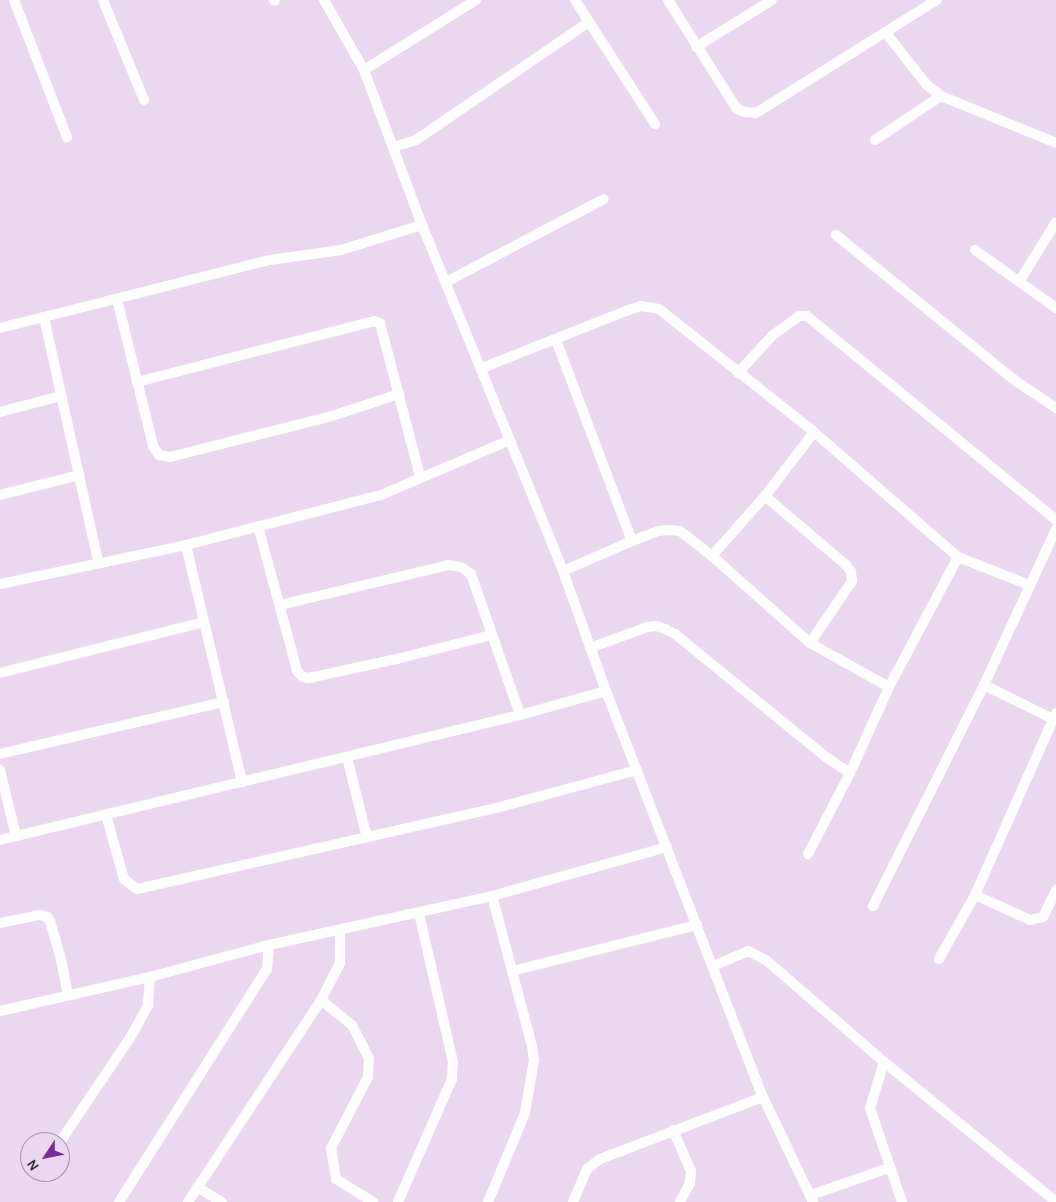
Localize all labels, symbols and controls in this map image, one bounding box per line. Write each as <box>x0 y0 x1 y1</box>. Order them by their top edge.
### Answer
north arrow <box>20 1132 70 1182</box>
text: N <box>23 1156 43 1174</box>

